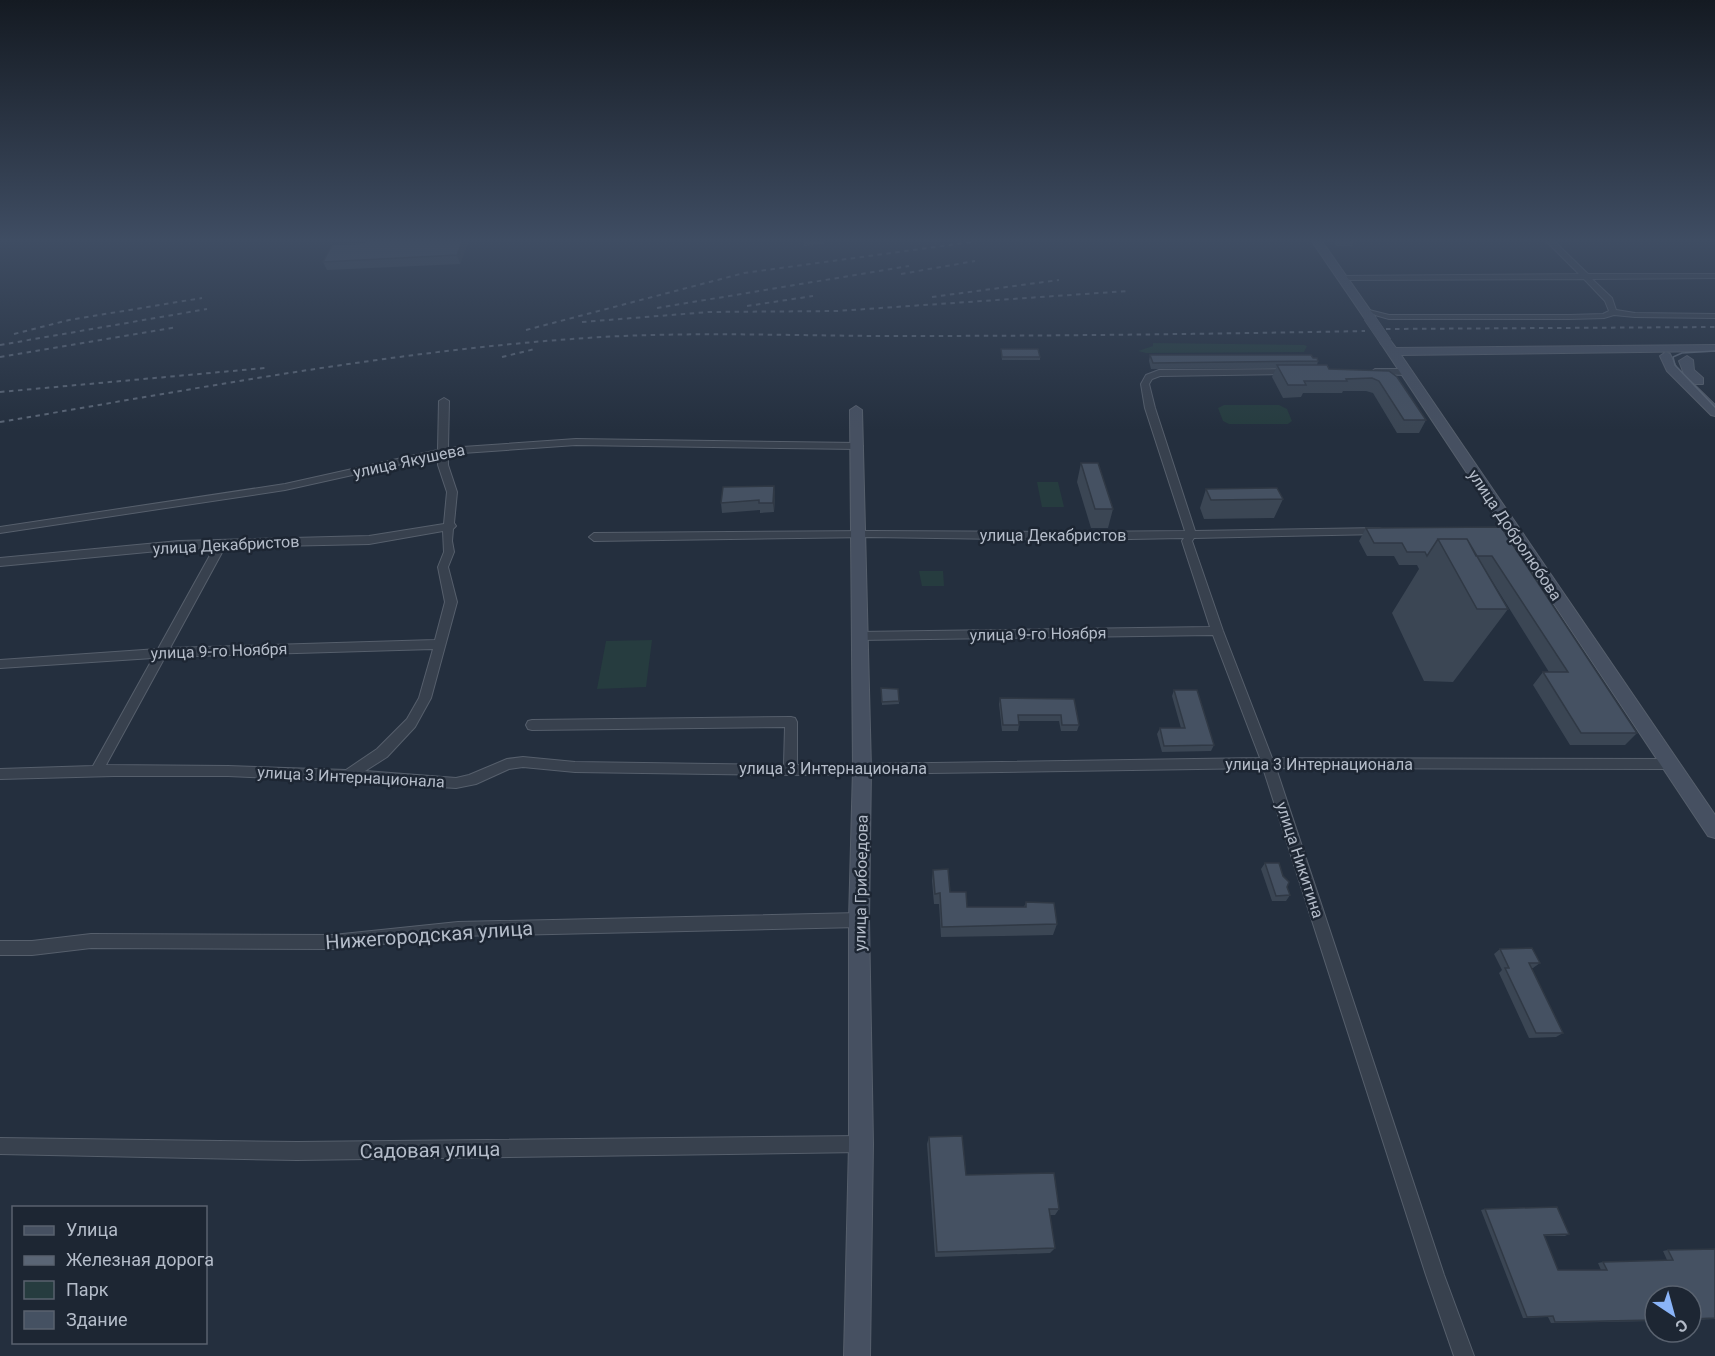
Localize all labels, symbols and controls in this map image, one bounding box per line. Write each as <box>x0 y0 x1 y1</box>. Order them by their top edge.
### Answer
street label: улица Якушева <box>351 440 467 482</box>
street label: улица Добролюбова <box>1464 466 1566 604</box>
street label: улица Декабристов <box>980 526 1126 545</box>
street label: улица Декабристов <box>152 532 300 558</box>
street label: улица 9-го Ноября <box>969 623 1107 645</box>
street label: улица 9-го Ноября <box>150 639 288 663</box>
street label: улица 3 Интернационала <box>1225 755 1413 774</box>
street label: улица 3 Интернационала <box>739 759 927 778</box>
street label: улица 3 Интернационала <box>257 763 445 791</box>
street label: улица Никитина <box>1272 799 1328 921</box>
street label: улица Грибоедова <box>850 815 872 951</box>
street label: Нижегородская улица <box>324 916 534 954</box>
street label: Садовая улица <box>360 1137 500 1163</box>
legend <box>12 1206 207 1344</box>
text: Улица <box>66 1219 118 1240</box>
text: Железная дорога <box>66 1249 214 1270</box>
text: Парк <box>66 1279 109 1300</box>
north arrow <box>1643 1284 1703 1344</box>
text: Здание <box>66 1309 128 1330</box>
text: С <box>1672 1315 1691 1336</box>

